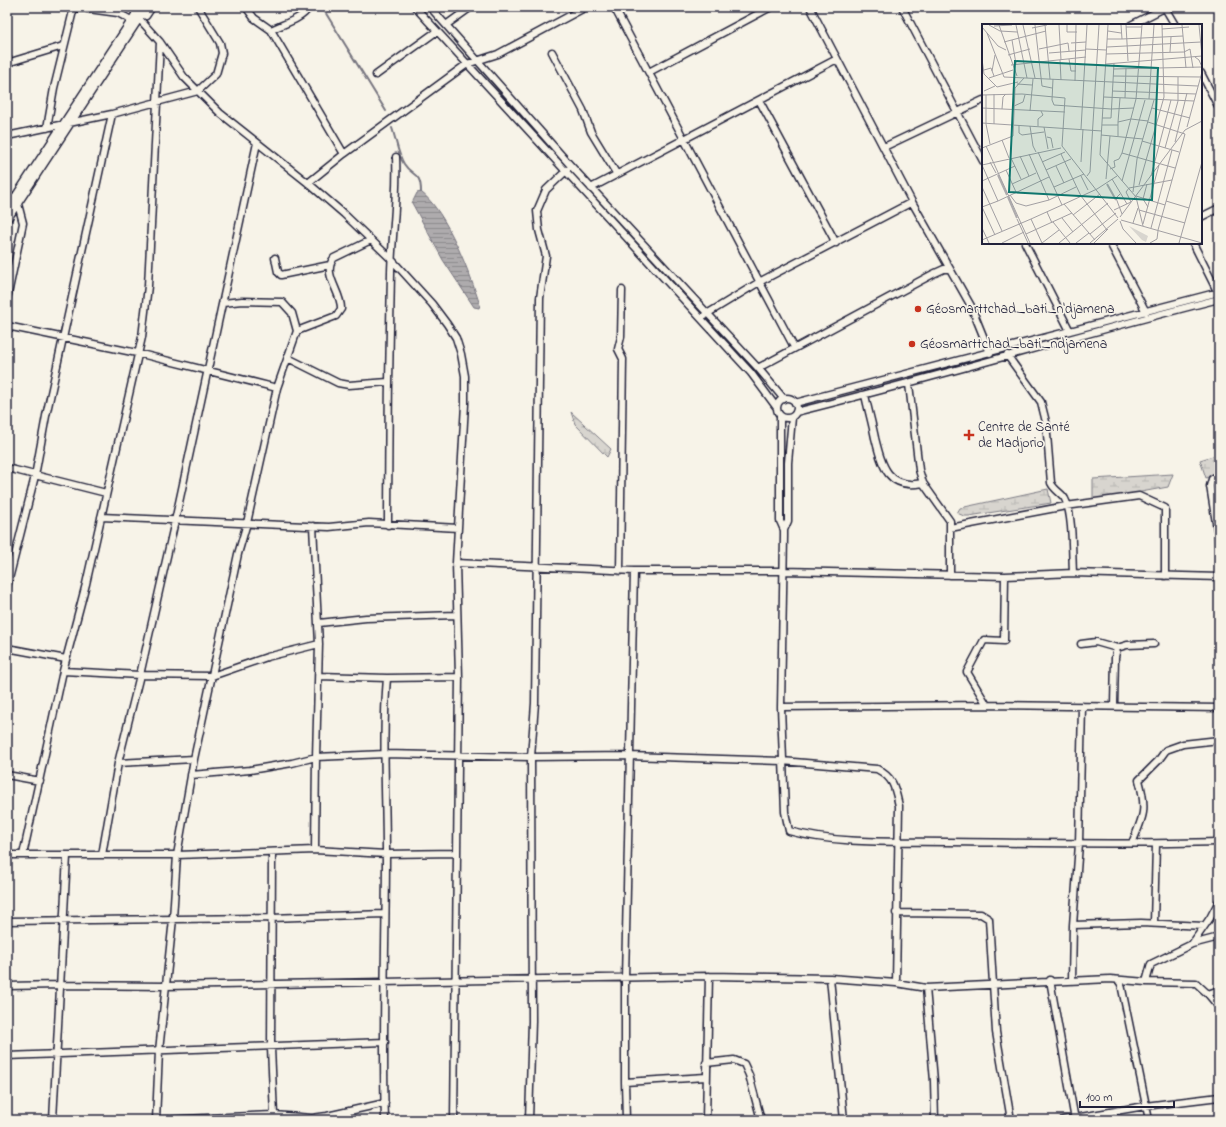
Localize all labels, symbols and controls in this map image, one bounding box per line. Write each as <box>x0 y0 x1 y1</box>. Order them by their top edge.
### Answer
inset map <box>982 24 1202 244</box>
place label: Géosmarttchad_bati_n'djamena <box>926 299 1115 320</box>
marker: Géosmarttchad_bati_n'djamena <box>913 304 923 314</box>
place label: Géosmarttchad_bati_ndjamena <box>920 334 1107 355</box>
marker: Géosmarttchad_bati_ndjamena <box>907 339 917 349</box>
place label: Centre de Santé de Madjorio <box>978 417 1070 454</box>
marker: Centre de Santé de Madjorio <box>963 429 975 441</box>
scale bar <box>1080 1083 1174 1109</box>
text: 100 m <box>1086 1089 1113 1107</box>

